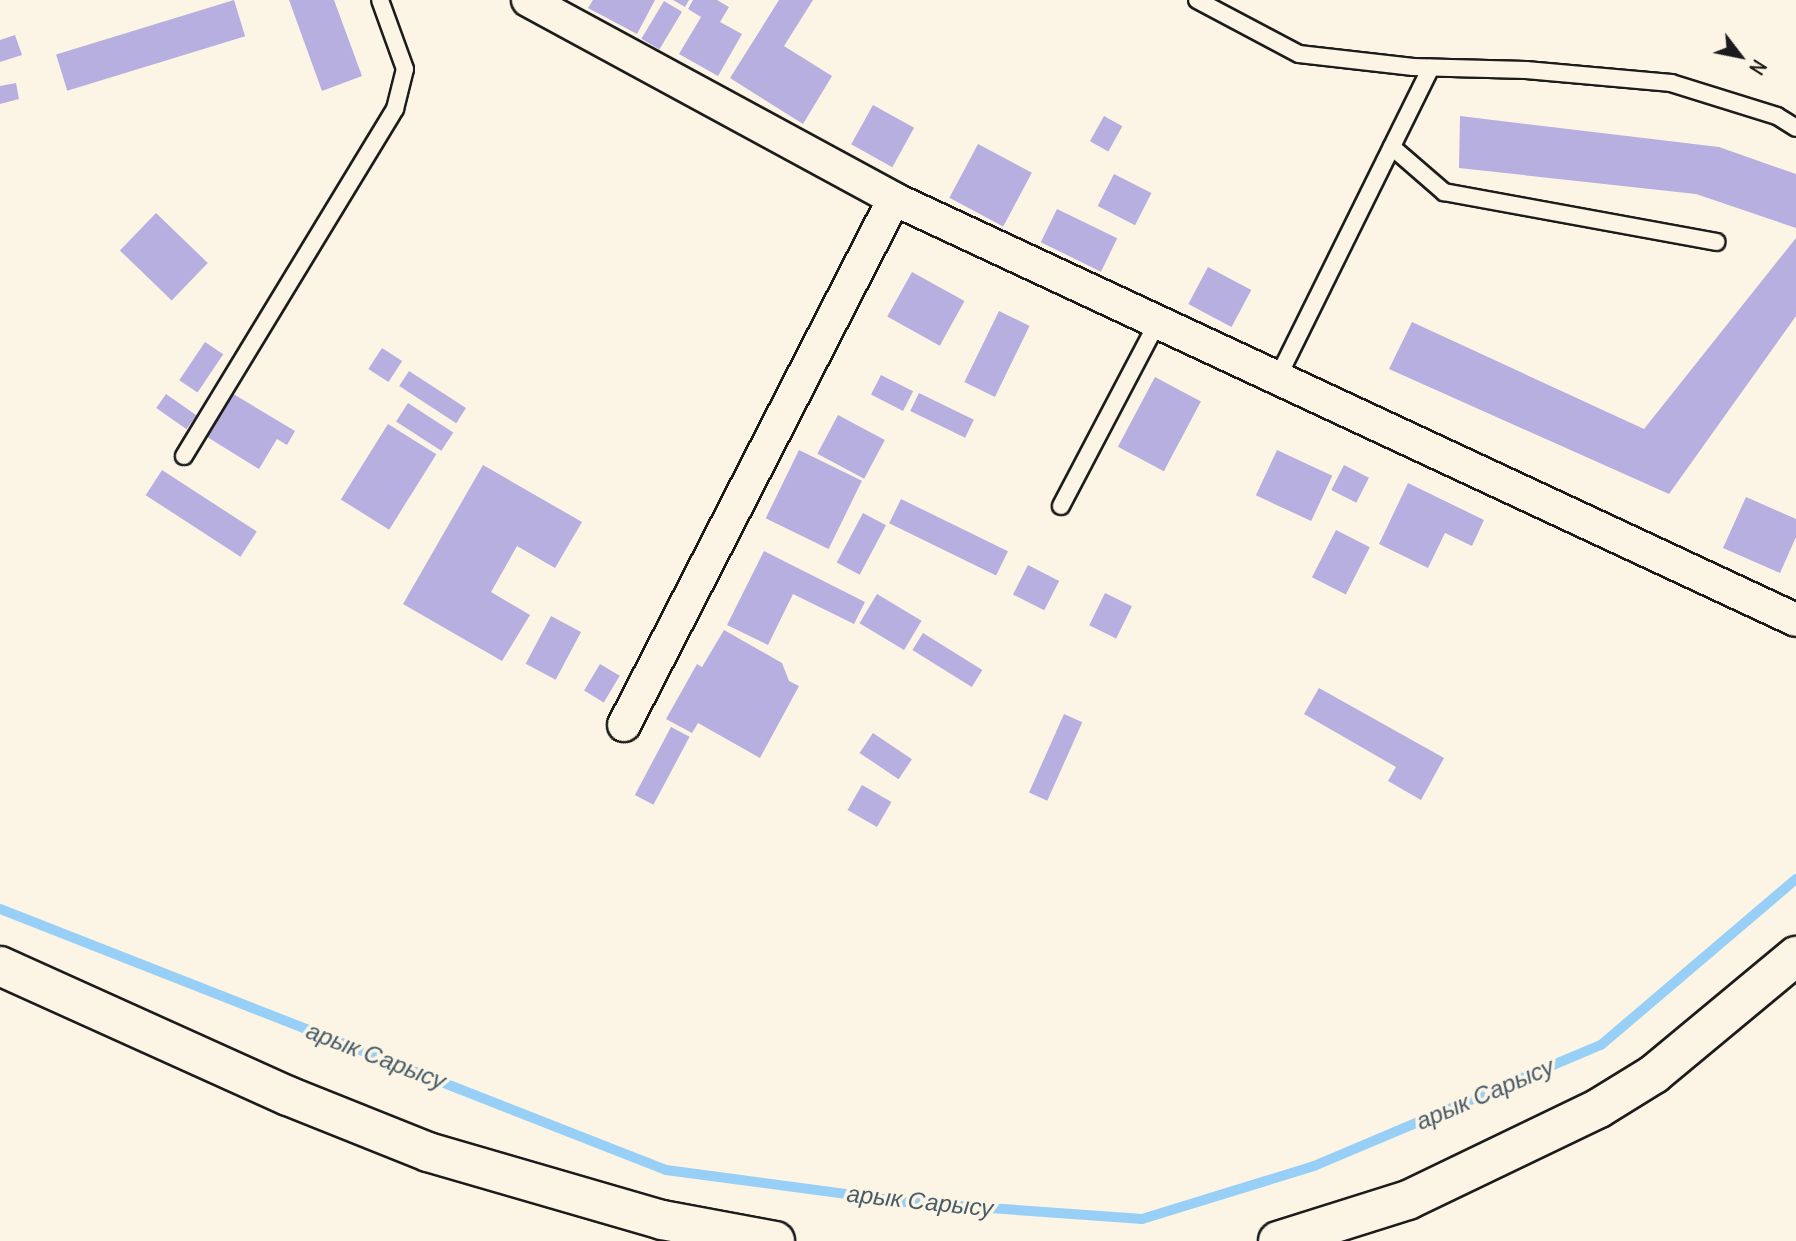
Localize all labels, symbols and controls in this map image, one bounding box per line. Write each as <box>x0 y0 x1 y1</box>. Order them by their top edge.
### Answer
north arrow <box>1705 21 1775 91</box>
text: N <box>1744 55 1771 79</box>
water label: арык Сарысу <box>302 1016 450 1096</box>
water label: арык Сарысу <box>1412 1052 1558 1136</box>
water label: арык Сарысу <box>845 1179 995 1223</box>

